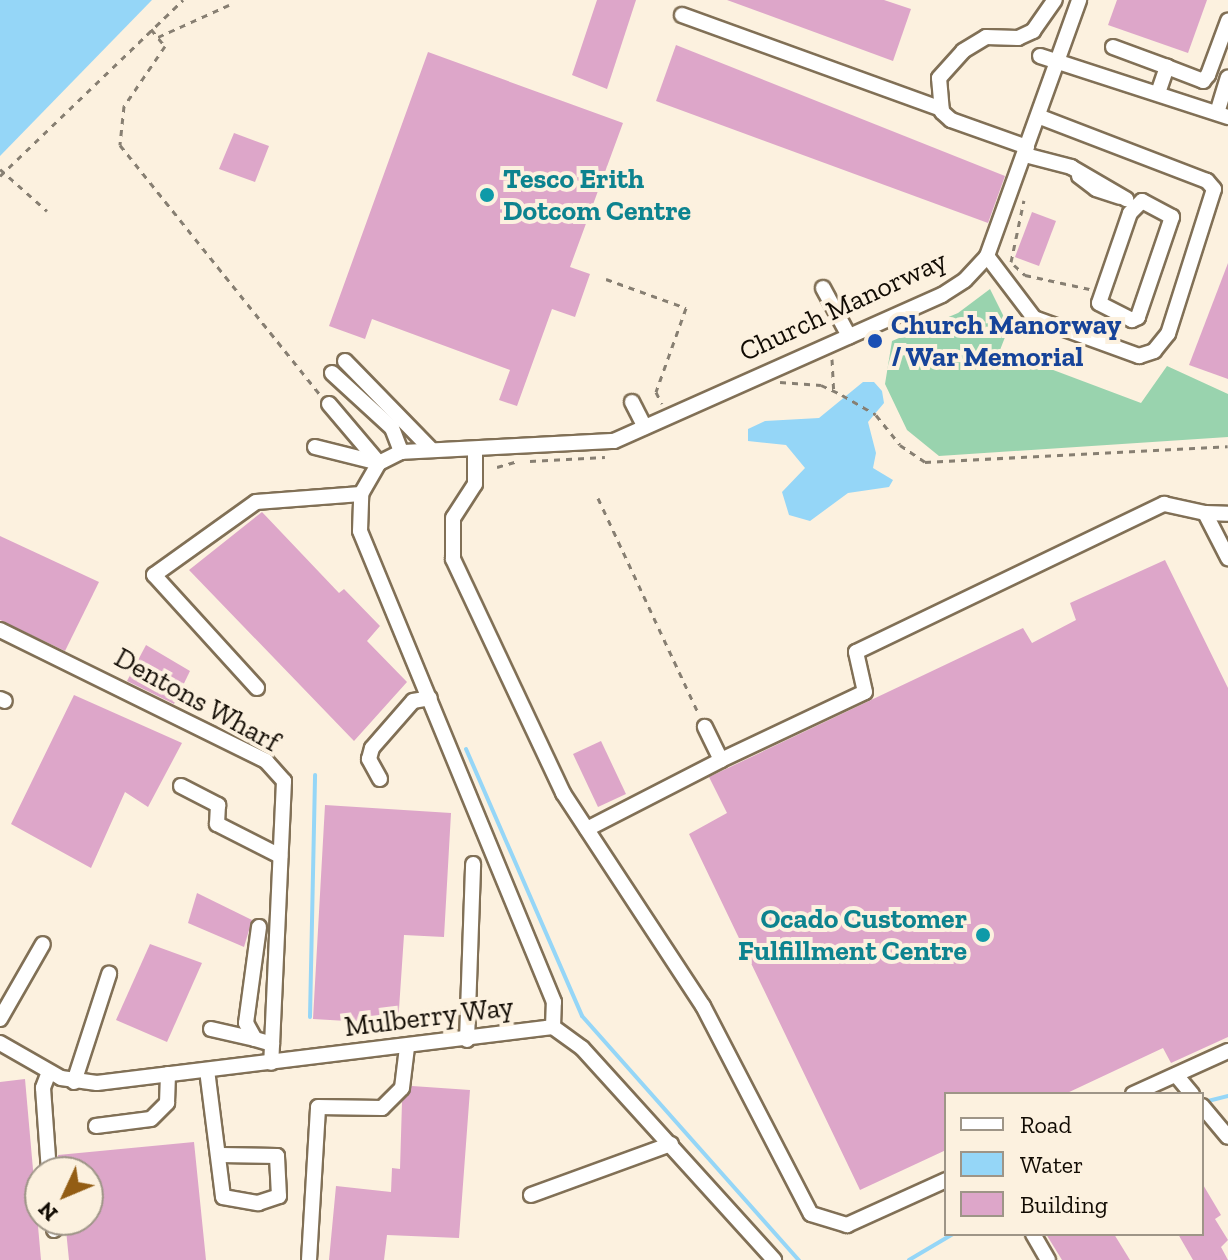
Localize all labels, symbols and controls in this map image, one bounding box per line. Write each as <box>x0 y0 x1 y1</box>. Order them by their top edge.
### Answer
place label: Tesco Erith Dotcom Centre <box>503 162 691 228</box>
marker: Tesco Erith Dotcom Centre <box>478 186 496 204</box>
street label: Church Manorway <box>734 243 952 369</box>
place label: Church Manorway / War Memorial <box>891 308 1121 374</box>
marker: Church Manorway / War Memorial <box>866 332 884 350</box>
street label: Dentons Wharf <box>108 641 286 759</box>
place label: Ocado Customer Fulfillment Centre <box>738 902 967 968</box>
marker: Ocado Customer Fulfillment Centre <box>974 926 992 944</box>
street label: Mulberry Way <box>342 990 516 1044</box>
legend <box>944 1092 1204 1236</box>
text: Road <box>1020 1110 1072 1139</box>
text: Water <box>1020 1150 1083 1179</box>
north arrow <box>24 1156 104 1236</box>
text: Building <box>1020 1190 1108 1219</box>
text: N <box>32 1196 63 1227</box>

